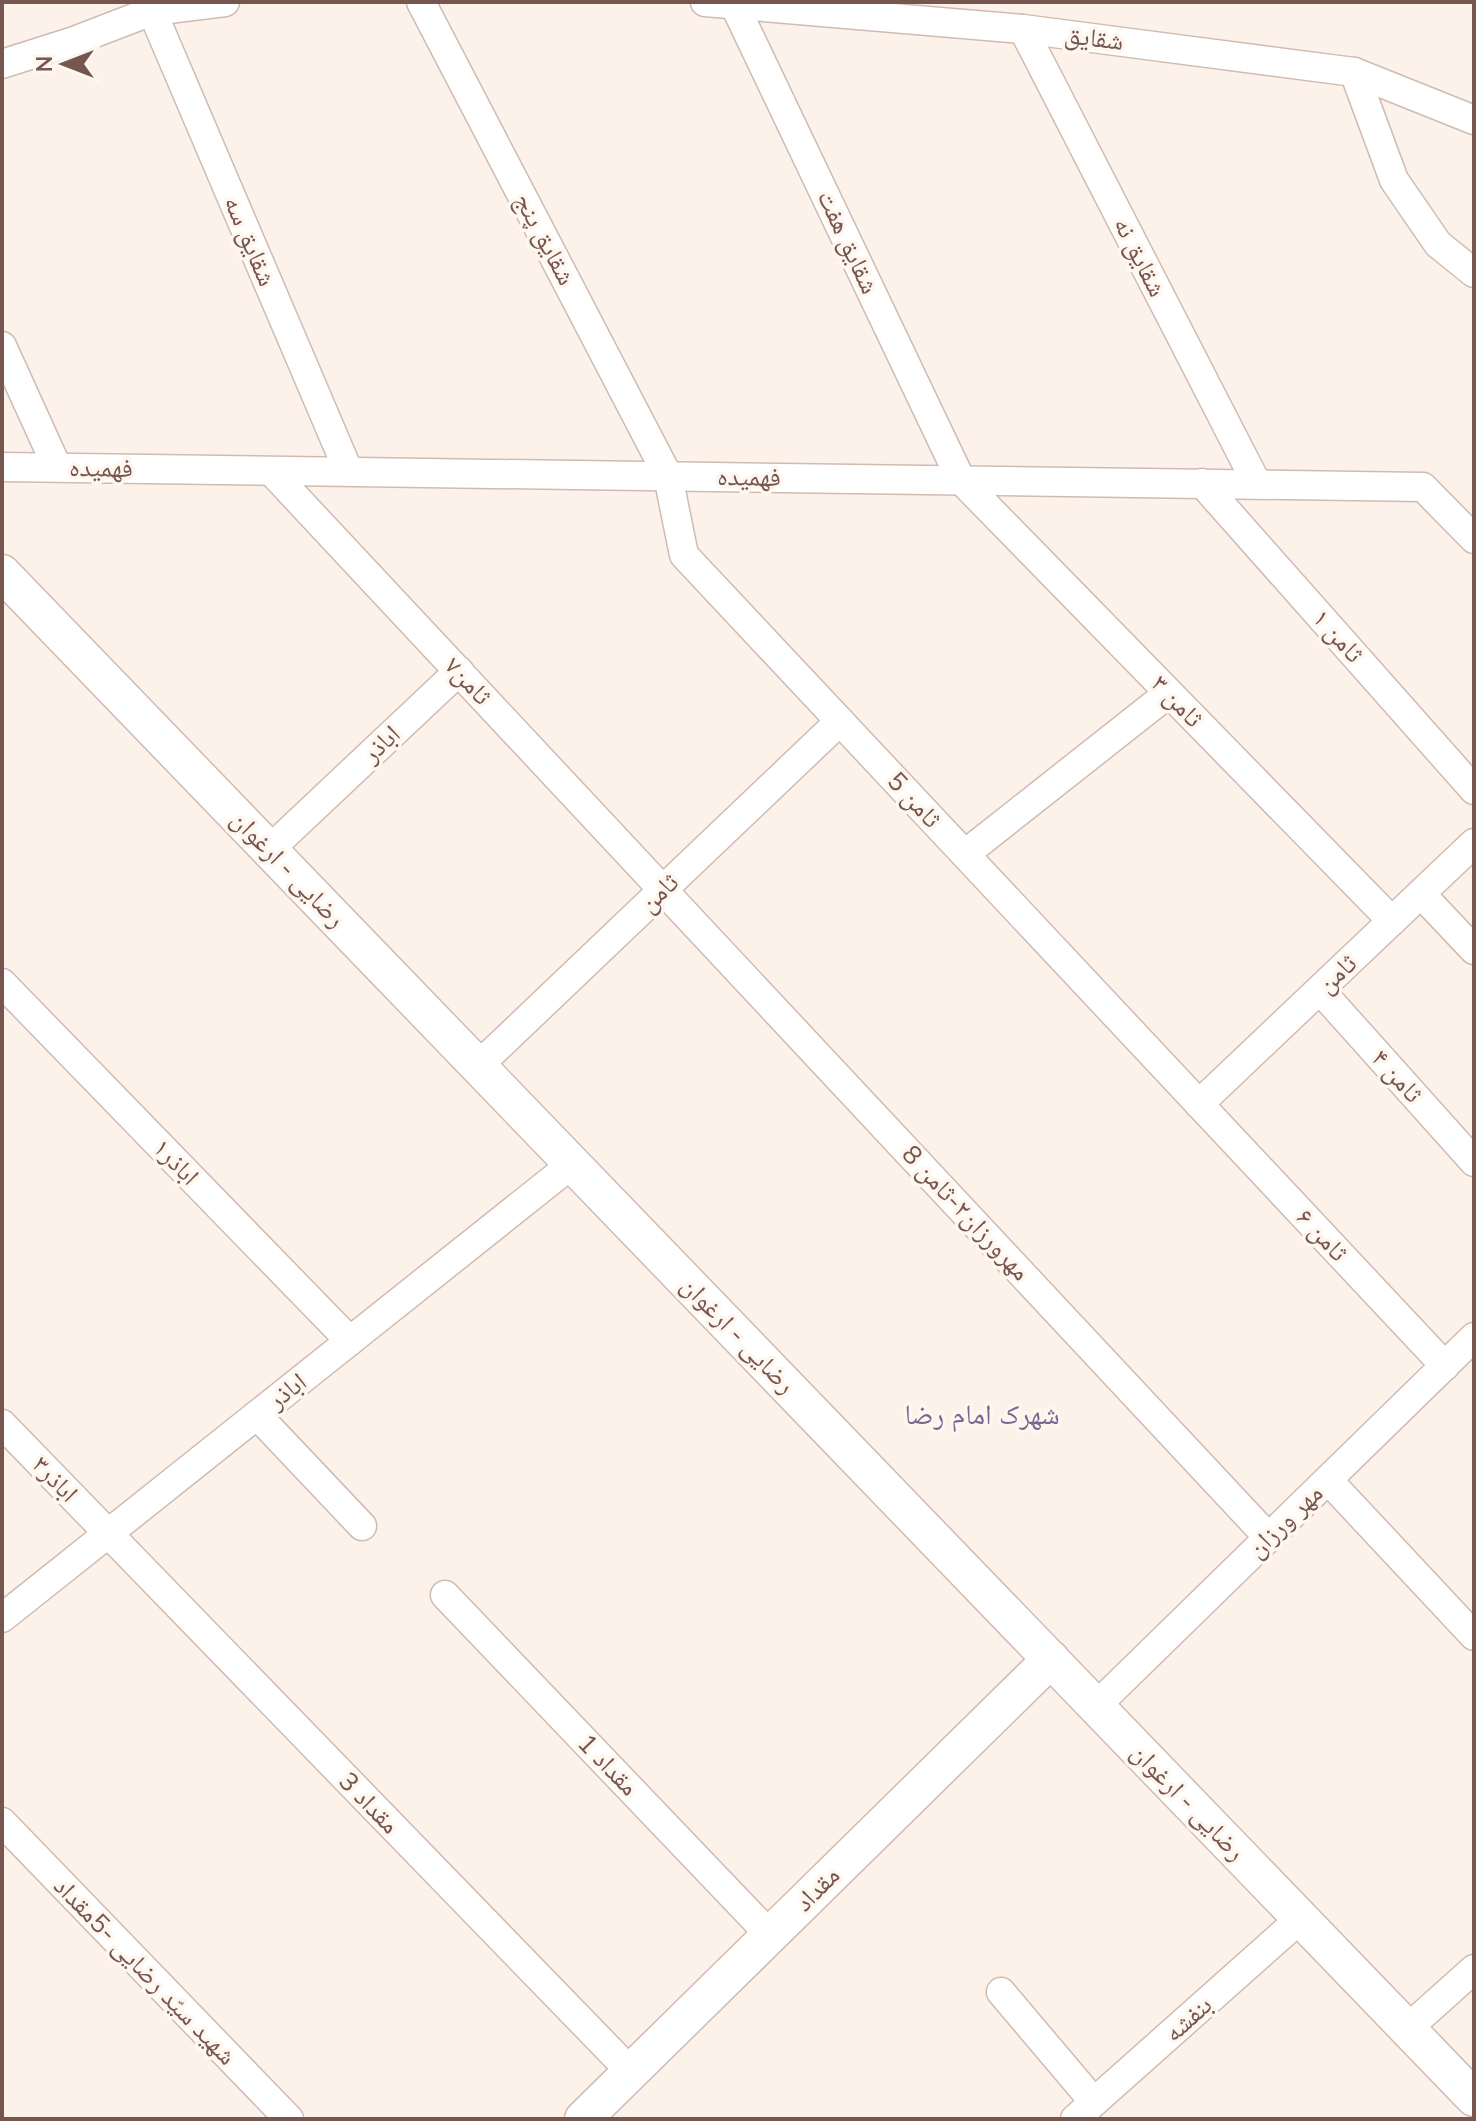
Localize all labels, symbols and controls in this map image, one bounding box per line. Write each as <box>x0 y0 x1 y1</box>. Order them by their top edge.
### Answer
street label: شقایق <box>1062 17 1126 59</box>
north arrow <box>24 24 104 104</box>
text: N <box>30 56 60 72</box>
street label: شقایق هفت <box>809 185 887 299</box>
street label: شقایق پنج <box>506 187 584 291</box>
street label: شقایق سه <box>215 190 285 292</box>
street label: شقایق نه <box>1105 211 1175 303</box>
street label: فهمیده <box>69 450 133 486</box>
street label: فهمیده <box>717 459 781 495</box>
street label: ثامن ۱ <box>1305 602 1371 670</box>
street label: ثامن۷ <box>437 649 499 713</box>
street label: ثامن ۳ <box>1143 667 1211 735</box>
street label: اباذر <box>353 717 408 771</box>
street label: ثامن 5 <box>879 764 949 836</box>
street label: رضایی - ارغوان <box>223 802 353 936</box>
street label: ثامن <box>632 866 686 920</box>
street label: ثامن <box>1310 947 1364 1001</box>
street label: ثامن ۴ <box>1364 1042 1430 1110</box>
street label: اباذر۱ <box>145 1131 207 1193</box>
street label: مهرورزان۲-ثامن 8 <box>894 1138 1038 1288</box>
street label: ثامن ۶ <box>1288 1201 1356 1269</box>
street label: رضایی - ارغوان <box>673 1268 803 1402</box>
street label: اباذر <box>259 1365 314 1418</box>
district label: شهرک امام رضا <box>904 1396 1060 1434</box>
street label: اباذر۳ <box>24 1448 86 1510</box>
street label: مهر ورزان <box>1240 1476 1330 1566</box>
street label: مقداد 1 <box>570 1726 646 1804</box>
street label: رضایی - ارغوان <box>1123 1735 1253 1869</box>
street label: مقداد 3 <box>331 1764 407 1842</box>
street label: مقداد <box>787 1859 847 1919</box>
street label: شهید سیّد‌ رضایی -5مقداد <box>46 1869 244 2073</box>
street label: بنفشه <box>1156 1988 1220 2050</box>

